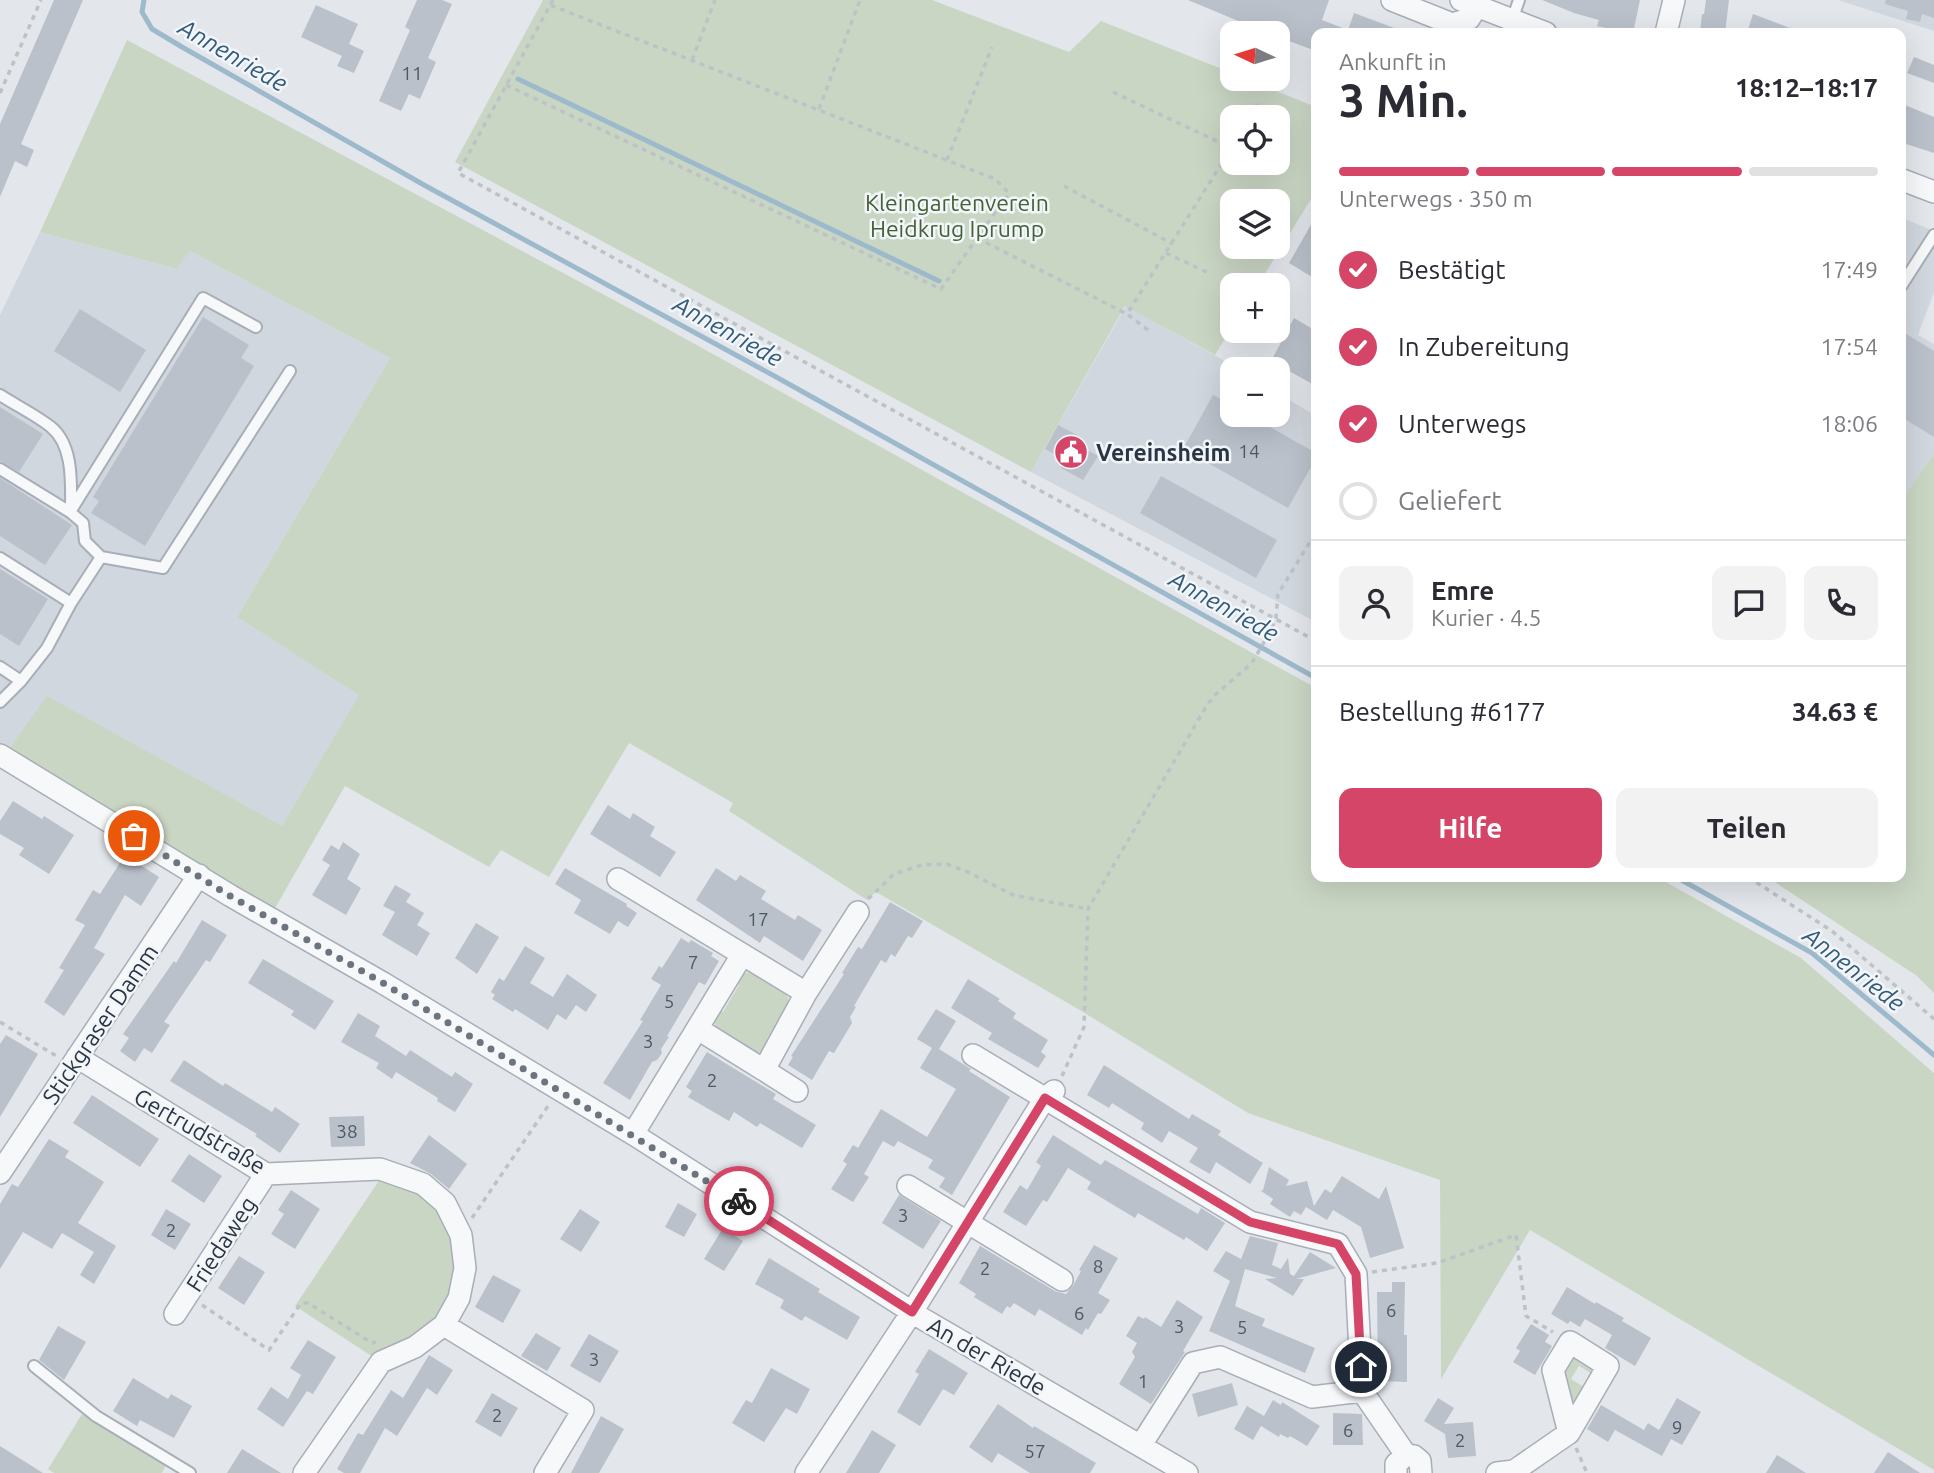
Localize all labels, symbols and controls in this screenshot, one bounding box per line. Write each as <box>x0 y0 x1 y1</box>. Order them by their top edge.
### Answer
water label: Annenriede <box>173 13 292 97</box>
north arrow <box>1220 21 1290 91</box>
map controls <box>1220 21 1290 427</box>
text: Ankunft in <box>1339 49 1447 74</box>
house number: 11 <box>401 62 423 84</box>
text: 18:12–18:17 <box>1735 73 1878 102</box>
text: 3 Min. <box>1339 74 1468 126</box>
button: locate <box>1220 105 1290 175</box>
text: Unterwegs · 350 m <box>1339 186 1533 211</box>
button: layers <box>1220 189 1290 259</box>
park label: Kleingartenverein Heidkrug Iprump <box>865 190 1049 241</box>
icon: check <box>1339 251 1377 289</box>
text: Bestätigt <box>1398 255 1505 284</box>
text: 17:49 <box>1820 257 1878 282</box>
button: + <box>1220 273 1290 343</box>
water label: Annenriede <box>668 290 787 372</box>
icon: check <box>1339 328 1377 366</box>
text: In Zubereitung <box>1398 332 1570 361</box>
text: 17:54 <box>1820 334 1878 359</box>
button: − <box>1220 357 1290 427</box>
icon: check <box>1339 405 1377 443</box>
text: Unterwegs <box>1398 409 1526 438</box>
text: 18:06 <box>1820 411 1878 436</box>
public building icon: Vereinsheim <box>1052 433 1090 471</box>
place label: Vereinsheim <box>1096 440 1230 465</box>
house number: 14 <box>1238 440 1260 462</box>
text: Geliefert <box>1398 486 1501 515</box>
water label: Annenriede <box>1164 565 1283 647</box>
button: person <box>1339 566 1413 640</box>
button: chat <box>1712 566 1786 640</box>
button: phone <box>1804 566 1878 640</box>
text: Emre <box>1431 576 1494 605</box>
text: Kurier · 4.5 <box>1431 605 1542 630</box>
text: Bestellung #6177 <box>1339 697 1546 726</box>
text: 34.63 € <box>1792 697 1878 726</box>
button: Hilfe <box>1339 788 1602 868</box>
button: Teilen <box>1616 788 1878 868</box>
pin <box>104 806 164 866</box>
icon: bag <box>115 817 153 855</box>
house number: 17 <box>747 908 769 930</box>
water label: Annenriede <box>1797 921 1910 1017</box>
street label: Stickgraser Damm <box>37 940 163 1108</box>
house number: 7 <box>688 951 698 973</box>
house number: 5 <box>664 990 674 1012</box>
house number: 3 <box>643 1030 653 1052</box>
house number: 2 <box>707 1069 717 1091</box>
street label: Gertrudstraße <box>130 1083 270 1179</box>
house number: 38 <box>336 1120 358 1142</box>
courier <box>704 1166 774 1236</box>
icon: bike <box>720 1182 758 1220</box>
street label: Friedaweg <box>181 1192 261 1296</box>
house number: 3 <box>898 1204 908 1226</box>
house number: 2 <box>166 1219 176 1241</box>
house number: 8 <box>1093 1255 1103 1277</box>
house number: 2 <box>980 1257 990 1279</box>
house number: 6 <box>1386 1299 1396 1321</box>
house number: 6 <box>1074 1302 1084 1324</box>
street label: An der Riede <box>923 1312 1051 1400</box>
house number: 3 <box>1174 1315 1184 1337</box>
house number: 5 <box>1237 1316 1247 1338</box>
pin <box>1331 1337 1391 1397</box>
house number: 3 <box>589 1348 599 1370</box>
icon: home <box>1342 1348 1380 1386</box>
house number: 1 <box>1138 1370 1148 1392</box>
house number: 2 <box>492 1404 502 1426</box>
house number: 9 <box>1672 1416 1682 1438</box>
house number: 6 <box>1343 1419 1353 1441</box>
house number: 2 <box>1455 1429 1465 1451</box>
house number: 57 <box>1024 1440 1046 1462</box>

